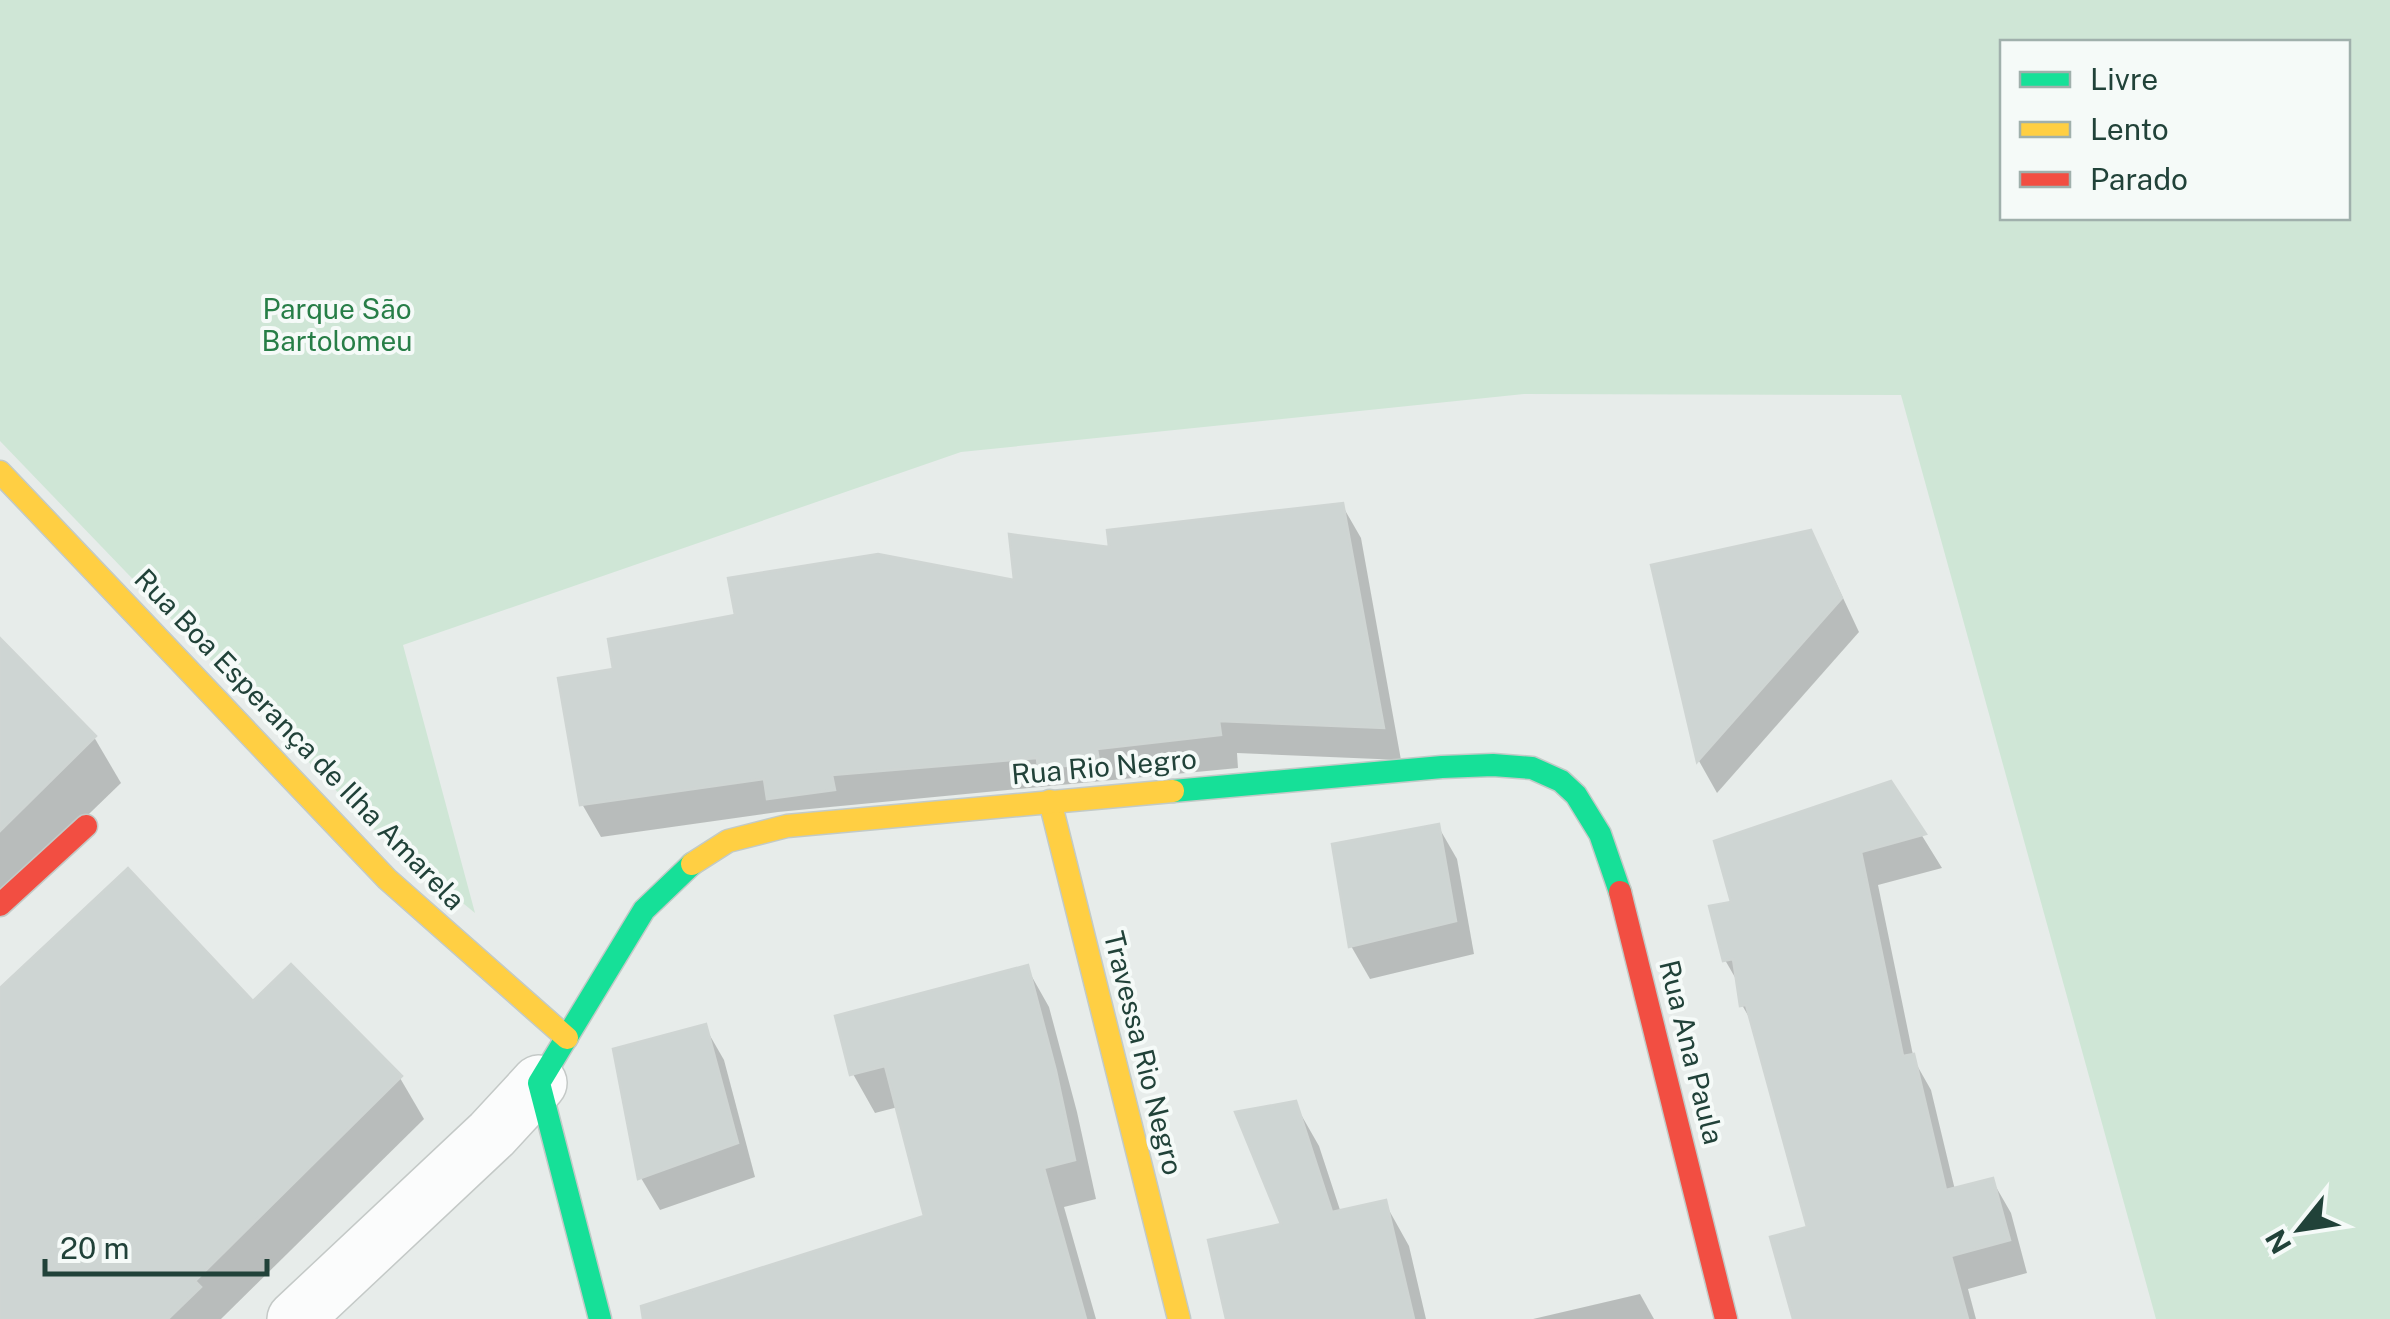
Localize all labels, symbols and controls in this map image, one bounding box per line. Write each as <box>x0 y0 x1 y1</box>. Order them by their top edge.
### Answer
legend <box>2000 40 2350 220</box>
text: Livre <box>2090 61 2158 97</box>
text: Lento <box>2090 111 2169 147</box>
text: Parado <box>2090 161 2188 197</box>
park label: Parque São Bartolomeu <box>261 292 413 357</box>
street label: Rua Boa Esperança de Ilha Amarela <box>128 562 472 916</box>
street label: Rua Rio Negro <box>1010 741 1198 791</box>
street label: Travessa Rio Negro <box>1098 928 1190 1178</box>
street label: Rua Ana Paula <box>1653 956 1731 1148</box>
north arrow <box>2250 1179 2350 1279</box>
scale bar <box>45 1214 268 1276</box>
text: N <box>2258 1224 2298 1259</box>
text: 20 m <box>60 1230 129 1266</box>

